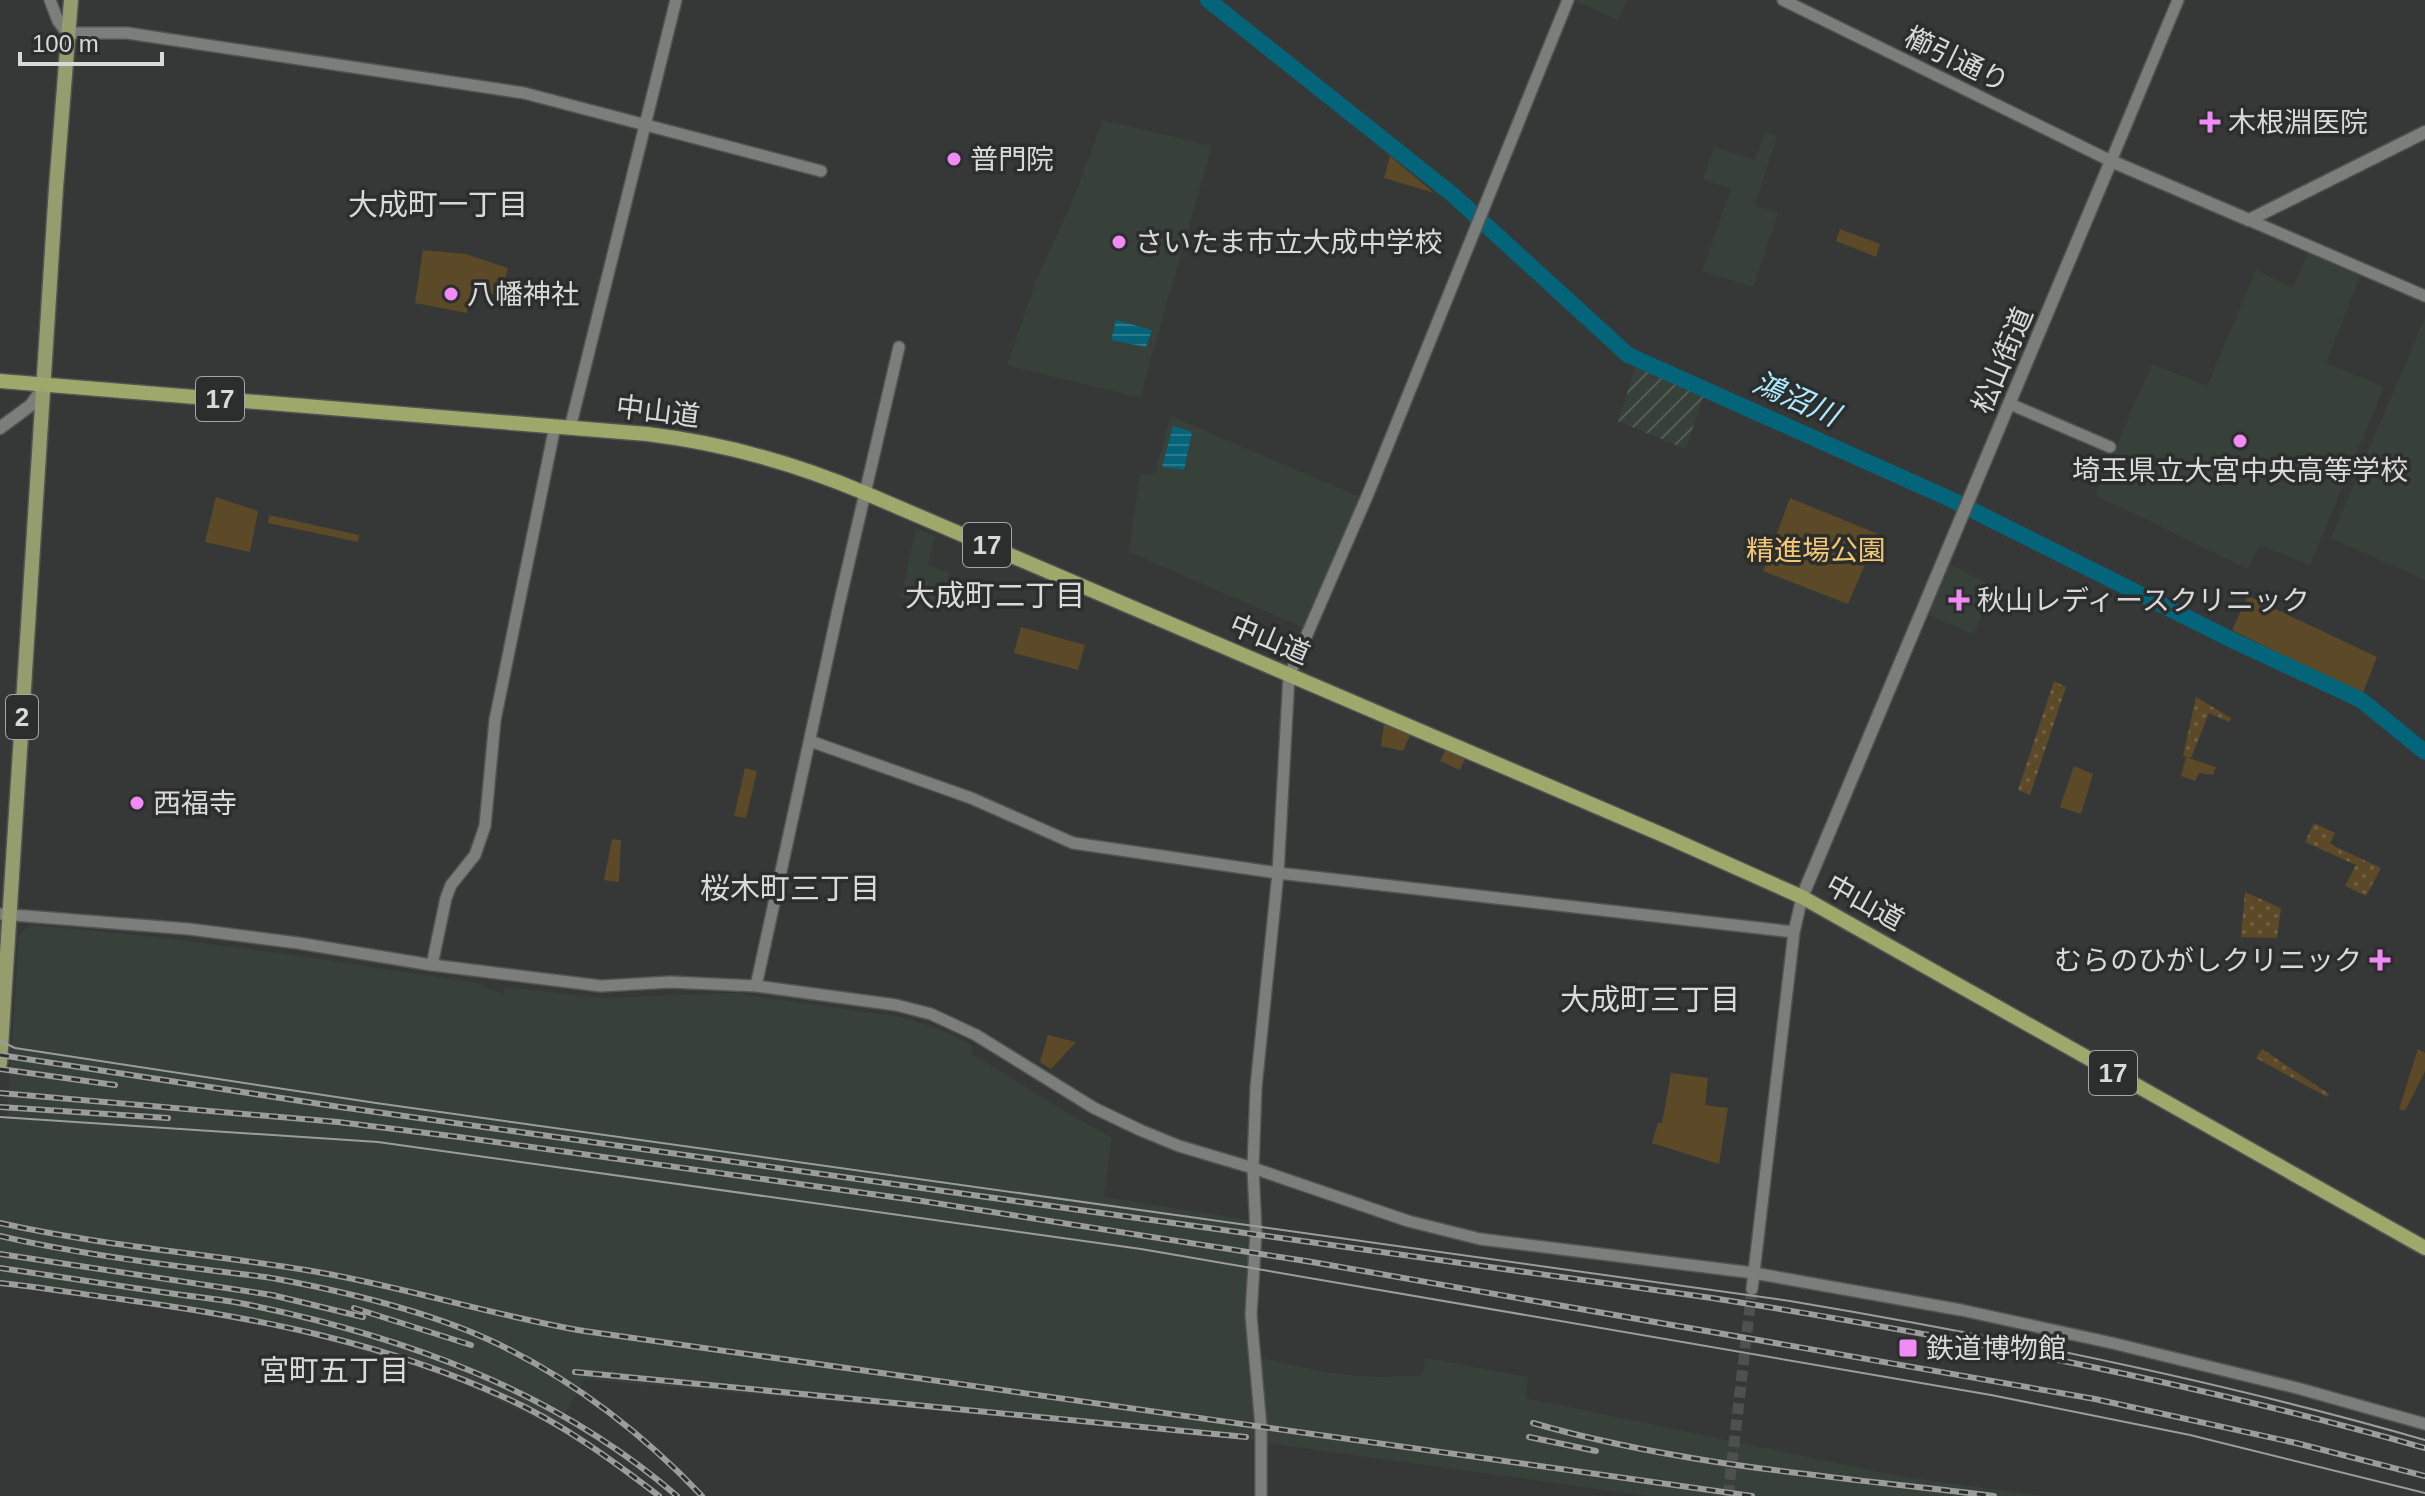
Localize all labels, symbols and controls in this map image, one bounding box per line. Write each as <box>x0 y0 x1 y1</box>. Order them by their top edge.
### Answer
scale bar <box>20 16 162 66</box>
street label: 櫛引通り <box>1900 21 2014 98</box>
text: 100 m <box>32 30 99 57</box>
place label: 木根淵医院 <box>2228 107 2368 138</box>
marker: 木根淵医院 <box>2199 111 2221 133</box>
place label: 普門院 <box>970 144 1054 175</box>
marker: 普門院 <box>945 150 963 168</box>
district label: 大成町一丁目 <box>348 188 528 221</box>
place label: さいたま市立大成中学校 <box>1135 227 1442 258</box>
marker: さいたま市立大成中学校 <box>1110 233 1128 251</box>
place label: 八幡神社 <box>467 279 579 310</box>
marker: 八幡神社 <box>442 285 460 303</box>
street label: 松山街道 <box>1966 303 2039 418</box>
water label: 鴻沼川 <box>1748 365 1847 433</box>
road number: 17 <box>196 377 244 421</box>
street label: 中山道 <box>614 391 702 432</box>
marker: 埼玉県立大宮中央高等学校 <box>2231 432 2249 450</box>
place label: 埼玉県立大宮中央高等学校 <box>2072 455 2408 486</box>
road number: 17 <box>963 523 1011 567</box>
park label: 精進場公園 <box>1746 535 1886 566</box>
district label: 大成町二丁目 <box>905 579 1085 612</box>
place label: 秋山レディースクリニック <box>1977 585 2310 616</box>
marker: 秋山レディースクリニック <box>1948 589 1970 611</box>
street label: 中山道 <box>1225 609 1315 670</box>
road number: 2 <box>6 695 38 739</box>
place label: 西福寺 <box>153 788 237 819</box>
marker: 西福寺 <box>128 794 146 812</box>
street label: 中山道 <box>1821 869 1909 936</box>
district label: 桜木町三丁目 <box>700 872 880 905</box>
place label: むらのひがしクリニック <box>2054 945 2362 976</box>
marker: むらのひがしクリニック <box>2369 949 2391 971</box>
district label: 大成町三丁目 <box>1560 983 1740 1016</box>
road number: 17 <box>2089 1051 2137 1095</box>
place label: 鉄道博物館 <box>1926 1333 2066 1364</box>
marker: 鉄道博物館 <box>1897 1337 1919 1359</box>
district label: 宮町五丁目 <box>259 1354 409 1387</box>

